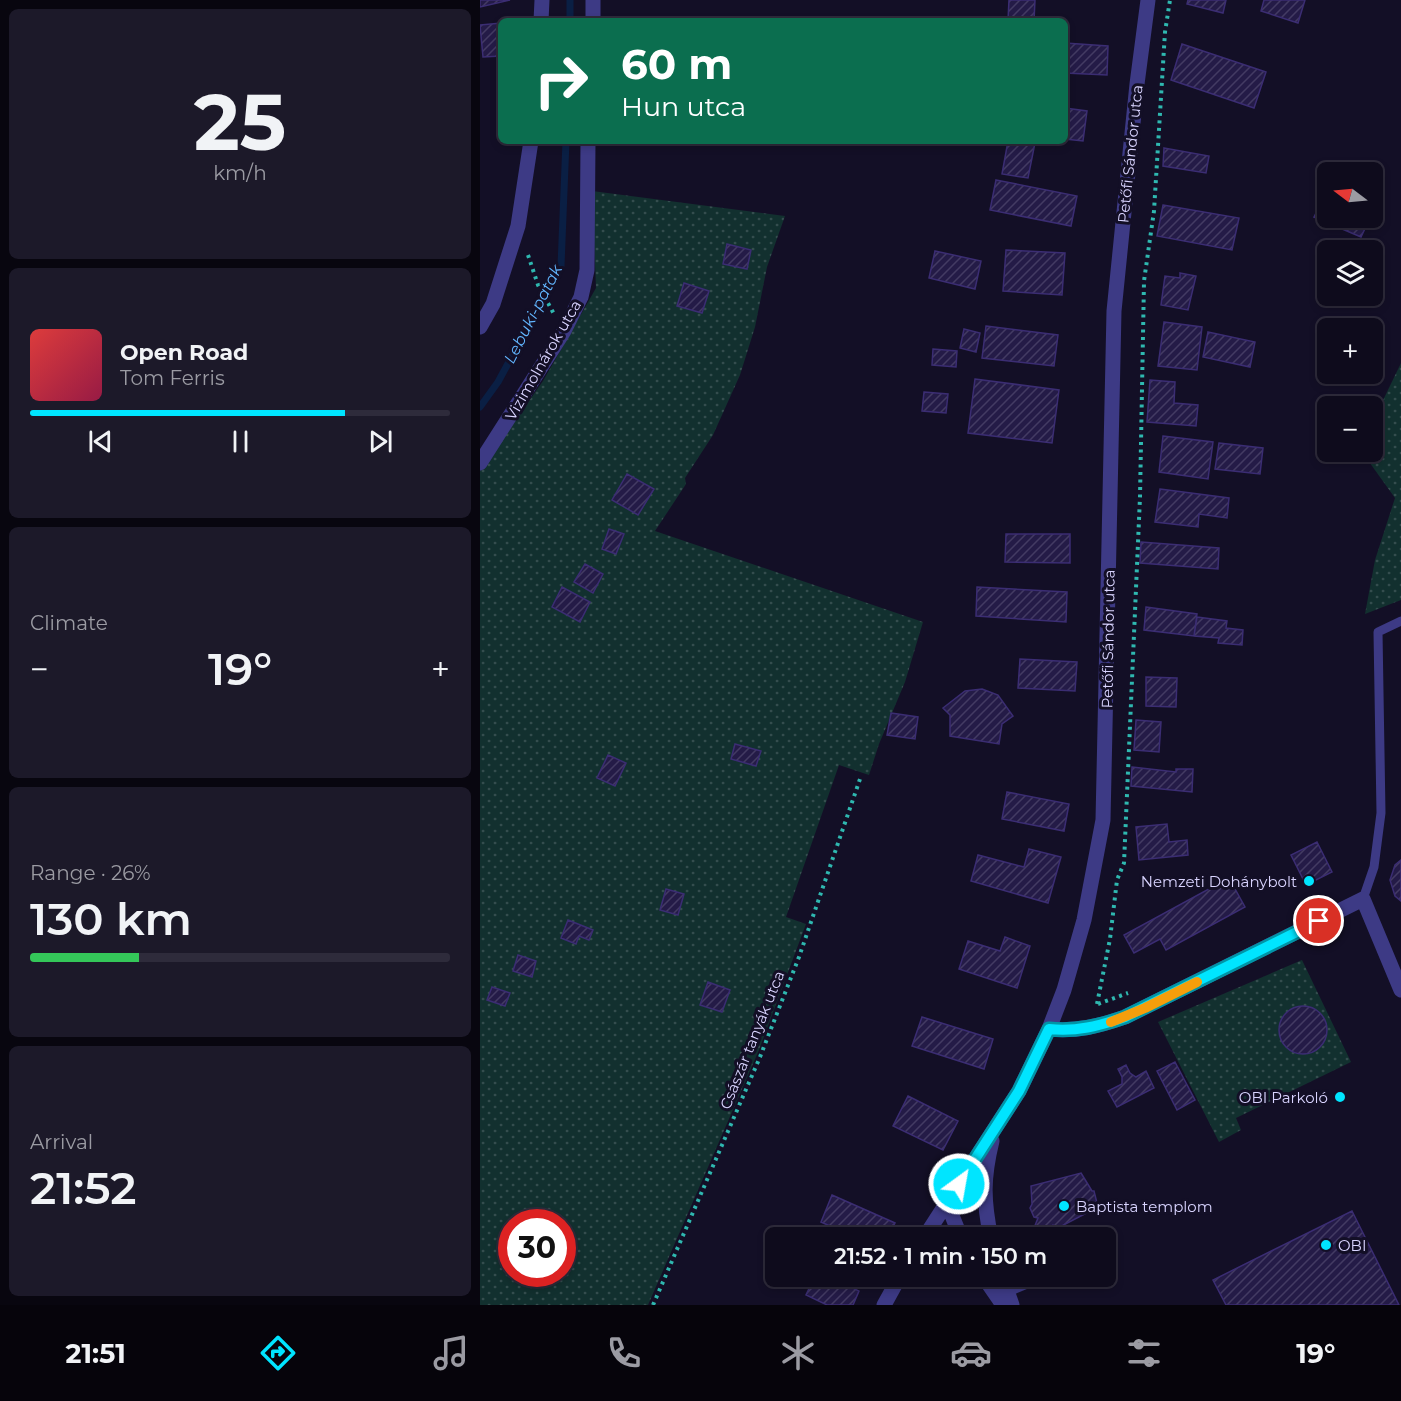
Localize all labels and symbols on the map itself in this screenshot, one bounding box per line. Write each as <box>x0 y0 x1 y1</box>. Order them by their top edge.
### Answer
street label: Petőfi Sándor utca <box>1113 84 1147 224</box>
north arrow <box>1317 162 1383 228</box>
water label: Lebuki-patak <box>500 260 567 367</box>
street label: Vizimolnárok utca <box>501 297 585 423</box>
street label: Petőfi Sándor utca <box>1097 569 1119 709</box>
place label: Nemzeti Dohánybolt <box>1141 872 1297 891</box>
marker: Nemzeti Dohánybolt <box>1302 874 1316 888</box>
pin <box>1293 895 1344 946</box>
street label: Császár tanyák utca <box>716 968 788 1112</box>
place label: OBI Parkoló <box>1239 1088 1328 1107</box>
marker: OBI Parkoló <box>1333 1090 1347 1104</box>
position arrow <box>927 1152 991 1216</box>
place label: Baptista templom <box>1076 1197 1213 1216</box>
marker: Baptista templom <box>1057 1199 1071 1213</box>
speed limit sign: 30 <box>498 1209 576 1287</box>
place label: OBI <box>1338 1236 1366 1255</box>
marker: OBI <box>1319 1238 1333 1252</box>

